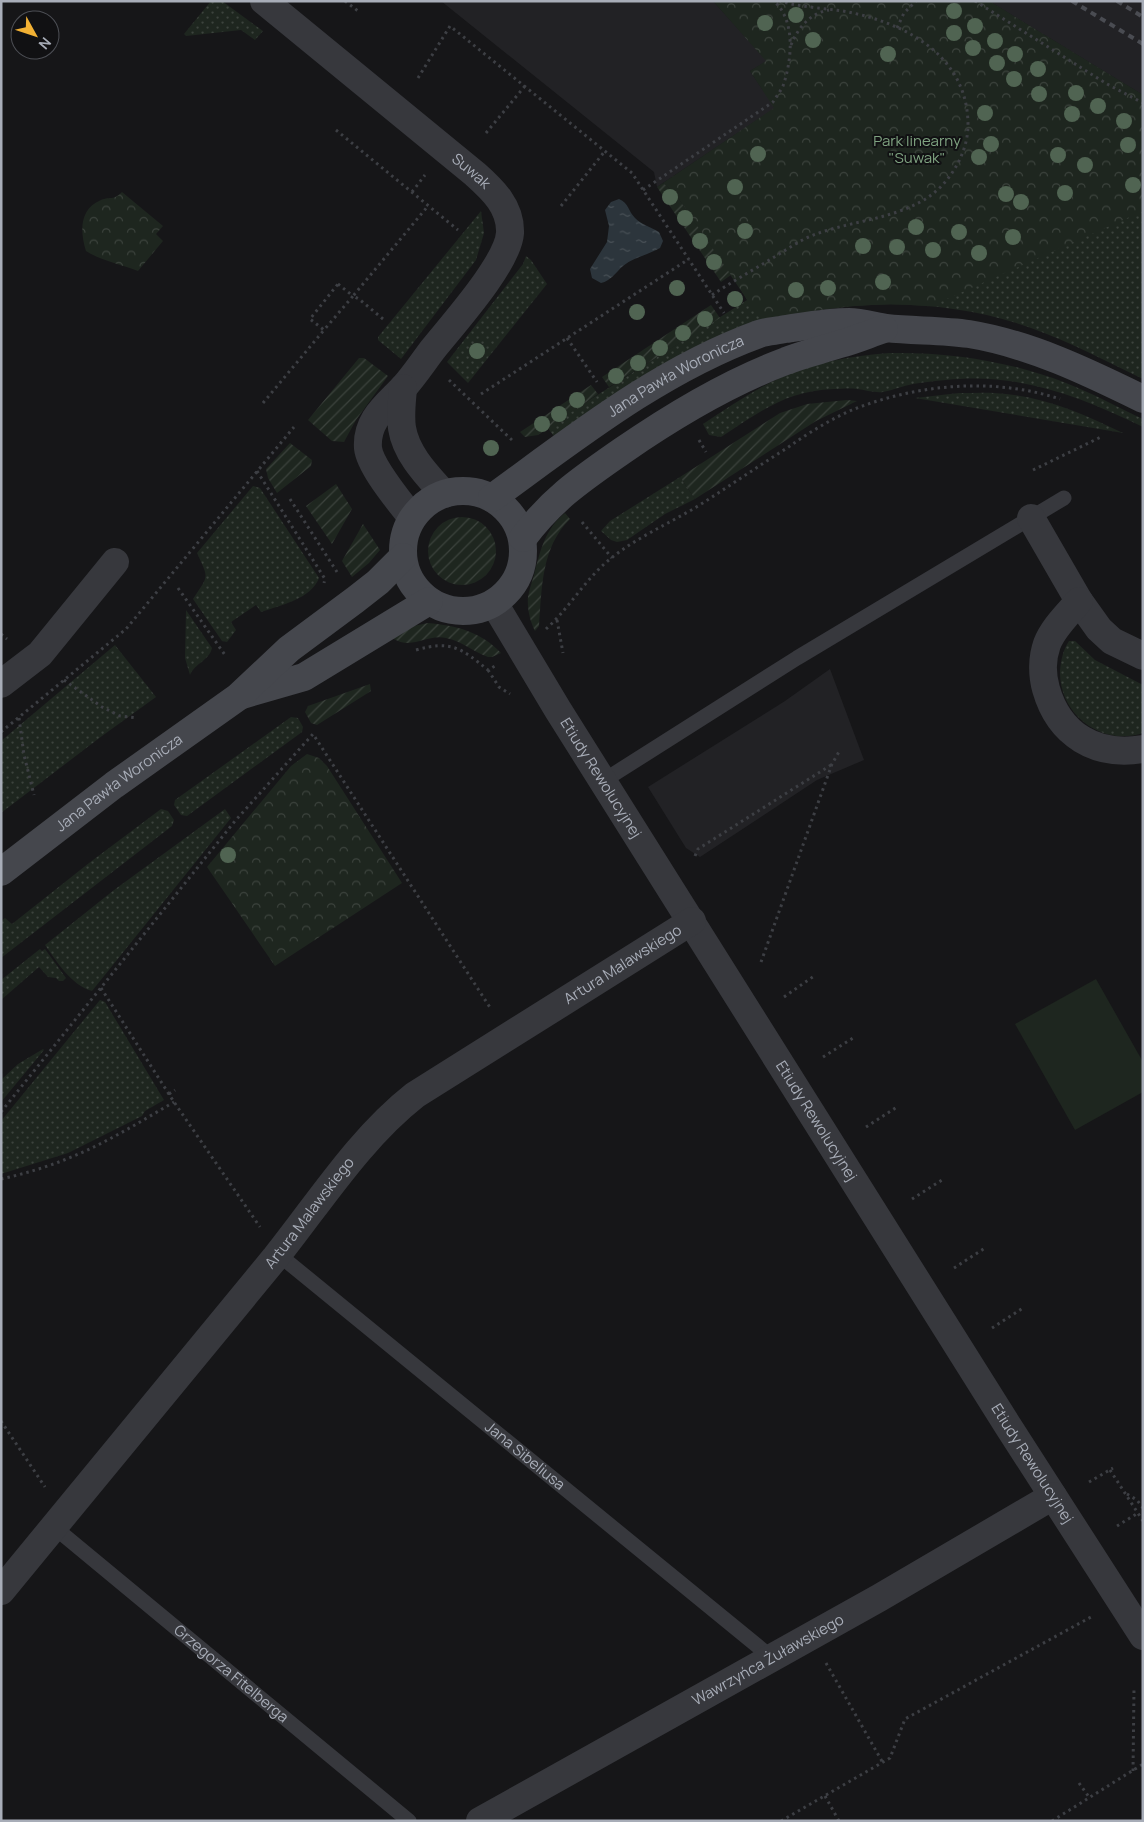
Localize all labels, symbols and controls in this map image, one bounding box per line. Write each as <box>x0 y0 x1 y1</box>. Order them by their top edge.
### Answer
north arrow <box>10 10 60 60</box>
text: N <box>35 34 56 54</box>
park label: Park linearny "Suwak" <box>873 130 961 168</box>
street label: Suwak <box>447 148 496 194</box>
street label: Jana Pawła Woronicza <box>603 330 747 422</box>
street label: Etiudy Rewolucyjnej <box>555 714 647 842</box>
street label: Jana Pawła Woronicza <box>51 729 187 836</box>
street label: Artura Malawskiego <box>560 919 686 1009</box>
street label: Etiudy Rewolucyjnej <box>771 1056 862 1185</box>
street label: Artura Malawskiego <box>260 1152 359 1273</box>
street label: Etiudy Rewolucyjnej <box>986 1399 1079 1527</box>
street label: Jana Sibeliusa <box>481 1416 570 1495</box>
street label: Wawrzyńca Żuławskiego <box>688 1609 848 1710</box>
street label: Grzegorza Fitelberga <box>170 1620 293 1727</box>

